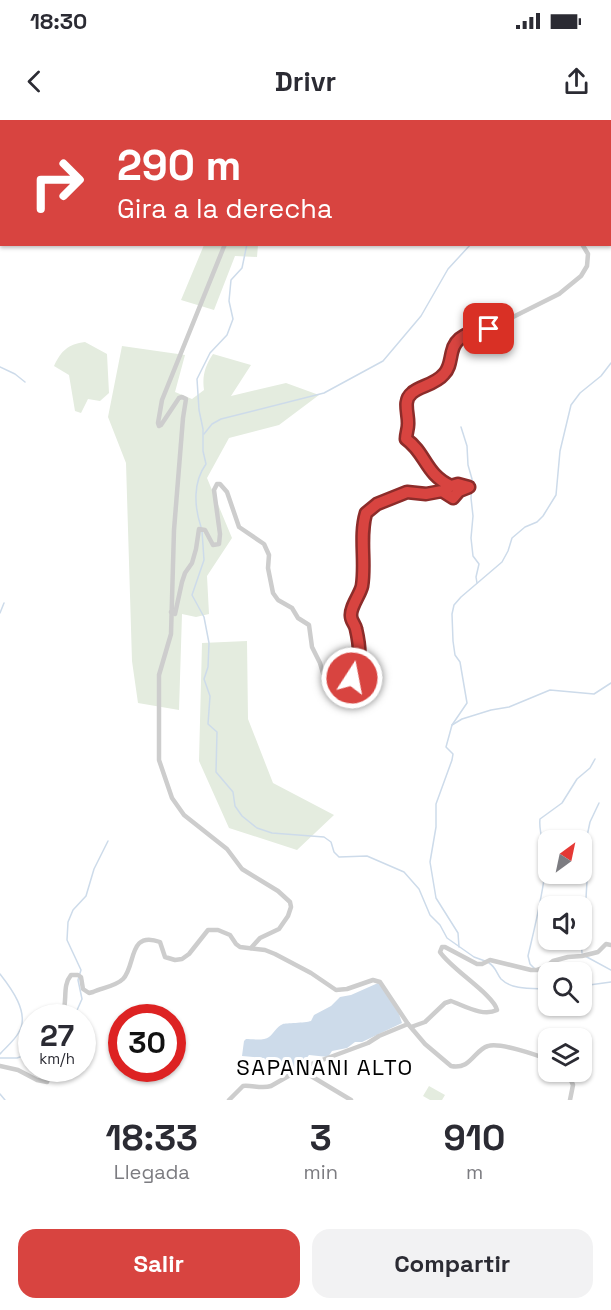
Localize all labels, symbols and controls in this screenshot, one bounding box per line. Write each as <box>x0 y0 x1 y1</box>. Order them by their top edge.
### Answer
text: 18:30 <box>30 7 87 35</box>
text: Drivr <box>275 64 336 99</box>
icon: back <box>18 65 51 98</box>
icon: share <box>560 65 593 98</box>
text: 290 m <box>117 139 242 192</box>
icon: right <box>18 144 96 222</box>
text: Gira a la derecha <box>117 191 332 226</box>
pin <box>463 303 514 354</box>
icon: arrive <box>472 312 505 345</box>
position arrow <box>320 646 384 710</box>
north arrow <box>538 830 592 884</box>
map controls <box>538 830 592 1082</box>
button: sound <box>538 896 592 950</box>
button: search <box>538 962 592 1016</box>
speed limit sign: 30 <box>108 1004 186 1082</box>
text: 27 <box>40 1016 74 1055</box>
button: layers <box>538 1028 592 1082</box>
text: km/h <box>39 1049 75 1068</box>
district label: SAPANANI ALTO <box>236 1053 414 1081</box>
text: 18:33 <box>106 1115 198 1161</box>
text: 3 <box>310 1115 332 1161</box>
text: 910 <box>444 1115 505 1161</box>
text: Llegada <box>114 1159 190 1185</box>
text: min <box>304 1159 338 1185</box>
text: m <box>466 1159 483 1185</box>
button: Salir <box>18 1229 300 1298</box>
button: Compartir <box>312 1229 593 1298</box>

